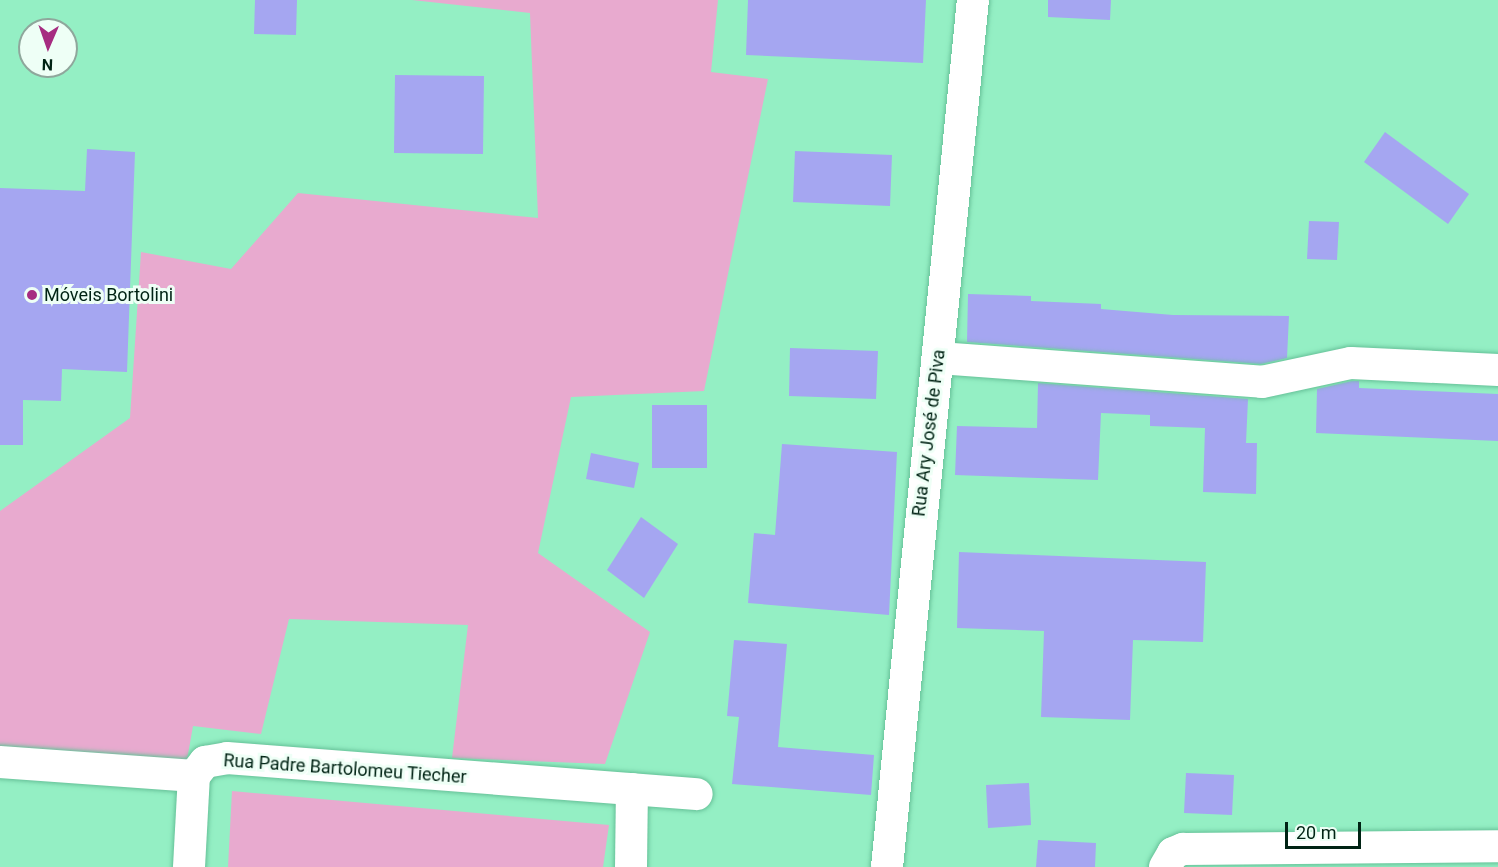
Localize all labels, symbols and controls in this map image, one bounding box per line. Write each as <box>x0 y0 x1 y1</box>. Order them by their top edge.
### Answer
north arrow <box>18 18 78 78</box>
text: N <box>41 55 53 74</box>
place label: Móveis Bortolini <box>44 284 173 306</box>
marker: Móveis Bortolini <box>25 288 39 302</box>
street label: Rua Ary José de Piva <box>908 348 950 518</box>
street label: Rua Padre Bartolomeu Tiecher <box>223 750 467 788</box>
scale bar <box>1288 810 1364 848</box>
text: 20 m <box>1296 822 1336 843</box>

